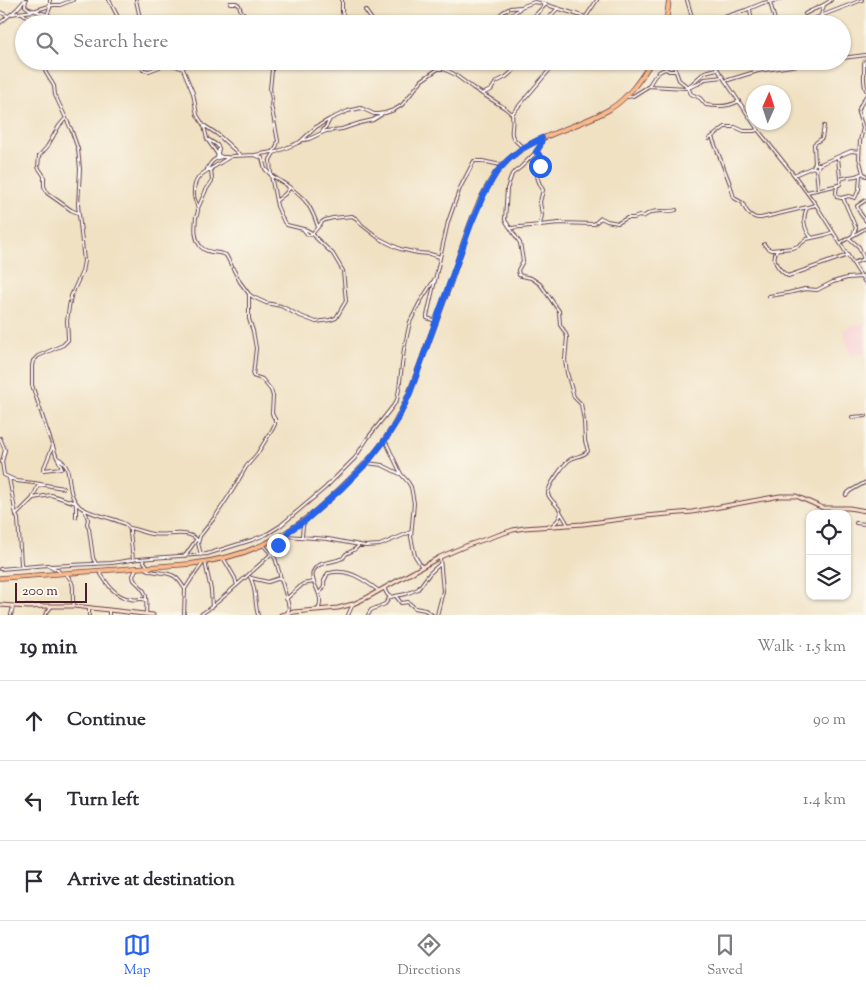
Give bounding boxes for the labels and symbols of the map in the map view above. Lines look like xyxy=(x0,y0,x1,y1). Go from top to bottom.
north arrow xyxy=(746,85,791,130)
route start xyxy=(529,155,552,178)
route end xyxy=(267,534,290,557)
scale bar xyxy=(15,580,88,603)

